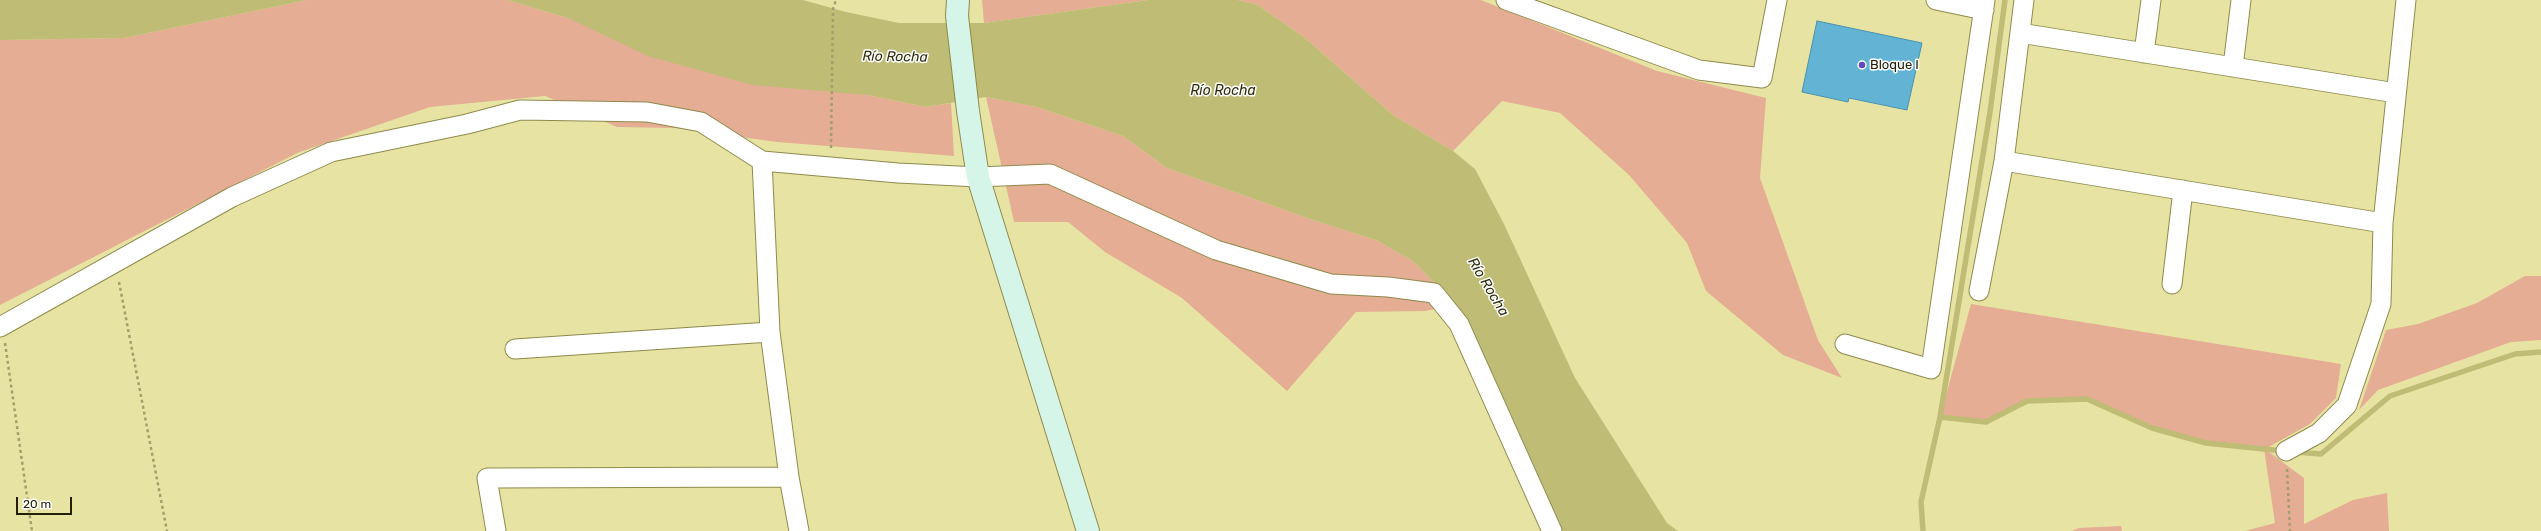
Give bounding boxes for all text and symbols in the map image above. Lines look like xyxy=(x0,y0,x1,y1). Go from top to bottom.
water label: Río Rocha xyxy=(862,48,928,66)
place label: Bloque I xyxy=(1870,57,1919,73)
marker: Bloque I xyxy=(1857,60,1867,70)
water label: Río Rocha xyxy=(1190,83,1256,99)
water label: Río Rocha xyxy=(1464,255,1512,319)
scale bar xyxy=(18,489,74,515)
text: 20 m xyxy=(23,497,51,511)

